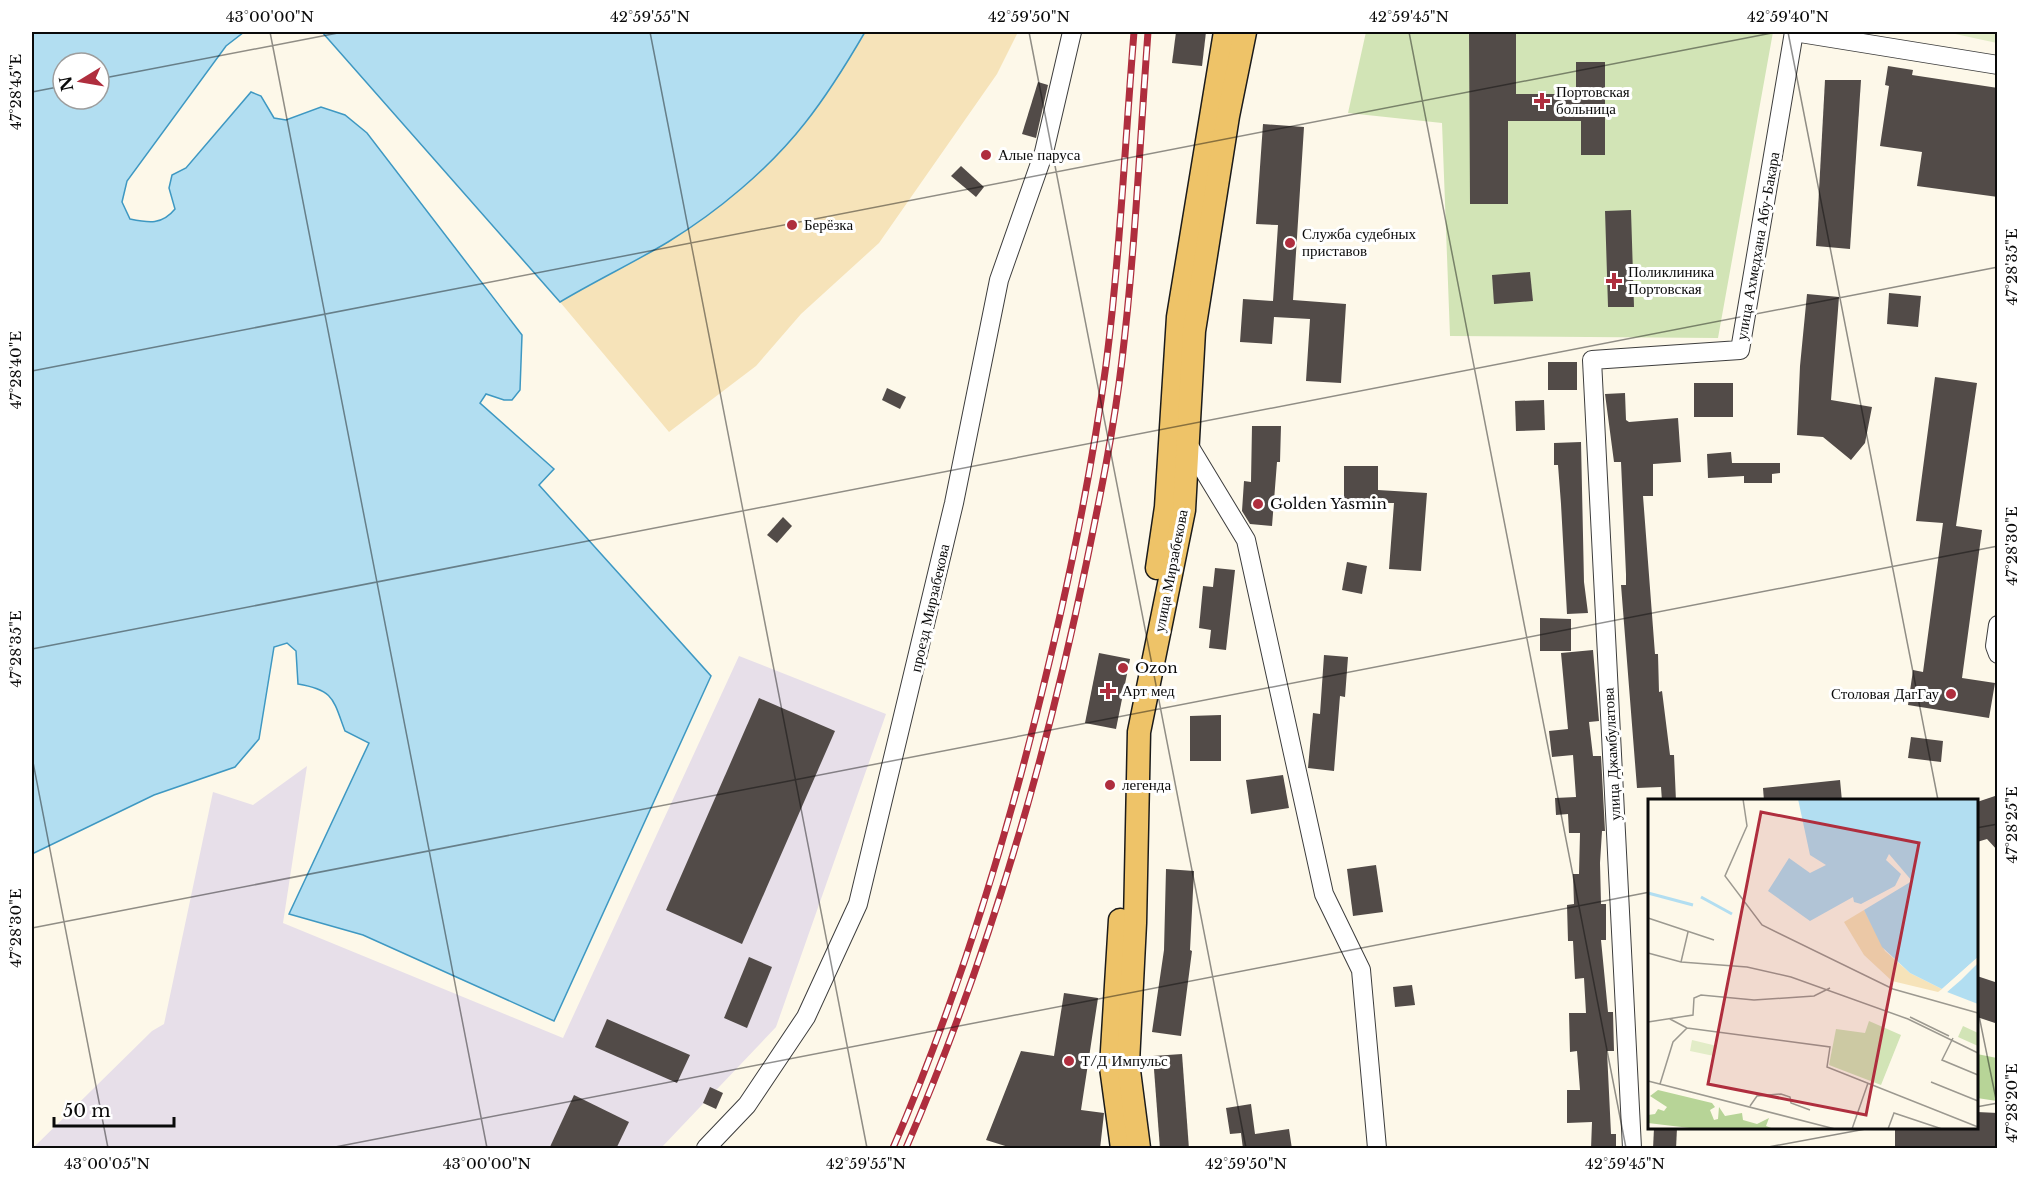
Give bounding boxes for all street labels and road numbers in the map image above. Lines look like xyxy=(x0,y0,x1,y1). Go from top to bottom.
street label: улица Ахмедхана Абу-Бакара xyxy=(1732,150,1783,342)
street label: улица Мирзабекова xyxy=(1149,508,1192,634)
street label: проезд Мирзабекова xyxy=(906,542,954,674)
street label: улица Джамбулатова xyxy=(1599,687,1624,821)

